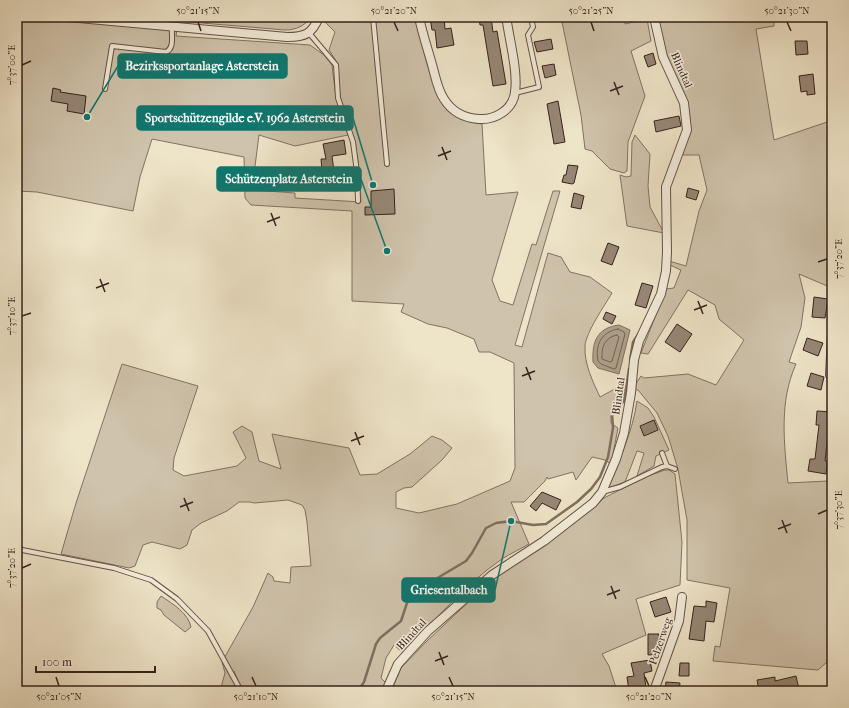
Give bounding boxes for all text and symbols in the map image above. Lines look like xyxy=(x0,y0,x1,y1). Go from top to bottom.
text: 50°21'15"N xyxy=(176,5,220,17)
text: 50°21'20"N xyxy=(371,5,418,17)
text: 50°21'25"N xyxy=(568,5,614,17)
text: 50°21'30"N xyxy=(764,5,810,17)
text: 7°37'00"E xyxy=(6,45,18,85)
street label: Blindtal xyxy=(668,50,695,90)
callout: Bezirkssportanlage Asterstein xyxy=(118,54,287,78)
text: Bezirkssportanlage Asterstein xyxy=(125,59,280,74)
callout: Sportschützengilde e.V. 1962 Asterstein xyxy=(137,106,353,130)
text: Sportschützengilde e.V. 1962 Asterstein xyxy=(145,111,346,126)
callout: Schützenplatz Asterstein xyxy=(217,167,361,191)
text: Schützenplatz Asterstein xyxy=(225,172,354,187)
text: 7°37'20"E xyxy=(833,239,845,279)
text: 7°37'10"E xyxy=(6,297,18,335)
street label: Blindtal xyxy=(609,376,628,416)
text: 7°37'30"E xyxy=(833,490,845,530)
text: 7°37'20"E xyxy=(6,548,18,588)
callout: Griesentalbach xyxy=(402,578,495,602)
text: Griesentalbach xyxy=(410,583,488,597)
street label: Blindtal xyxy=(394,616,429,653)
street label: Pelzerweg xyxy=(646,616,675,667)
scale bar xyxy=(36,648,155,674)
text: 100 m xyxy=(42,655,72,669)
text: 50°21'05"N xyxy=(36,691,82,703)
text: 50°21'10"N xyxy=(234,691,279,703)
text: 50°21'15"N xyxy=(431,691,475,703)
text: 50°21'20"N xyxy=(626,691,673,703)

